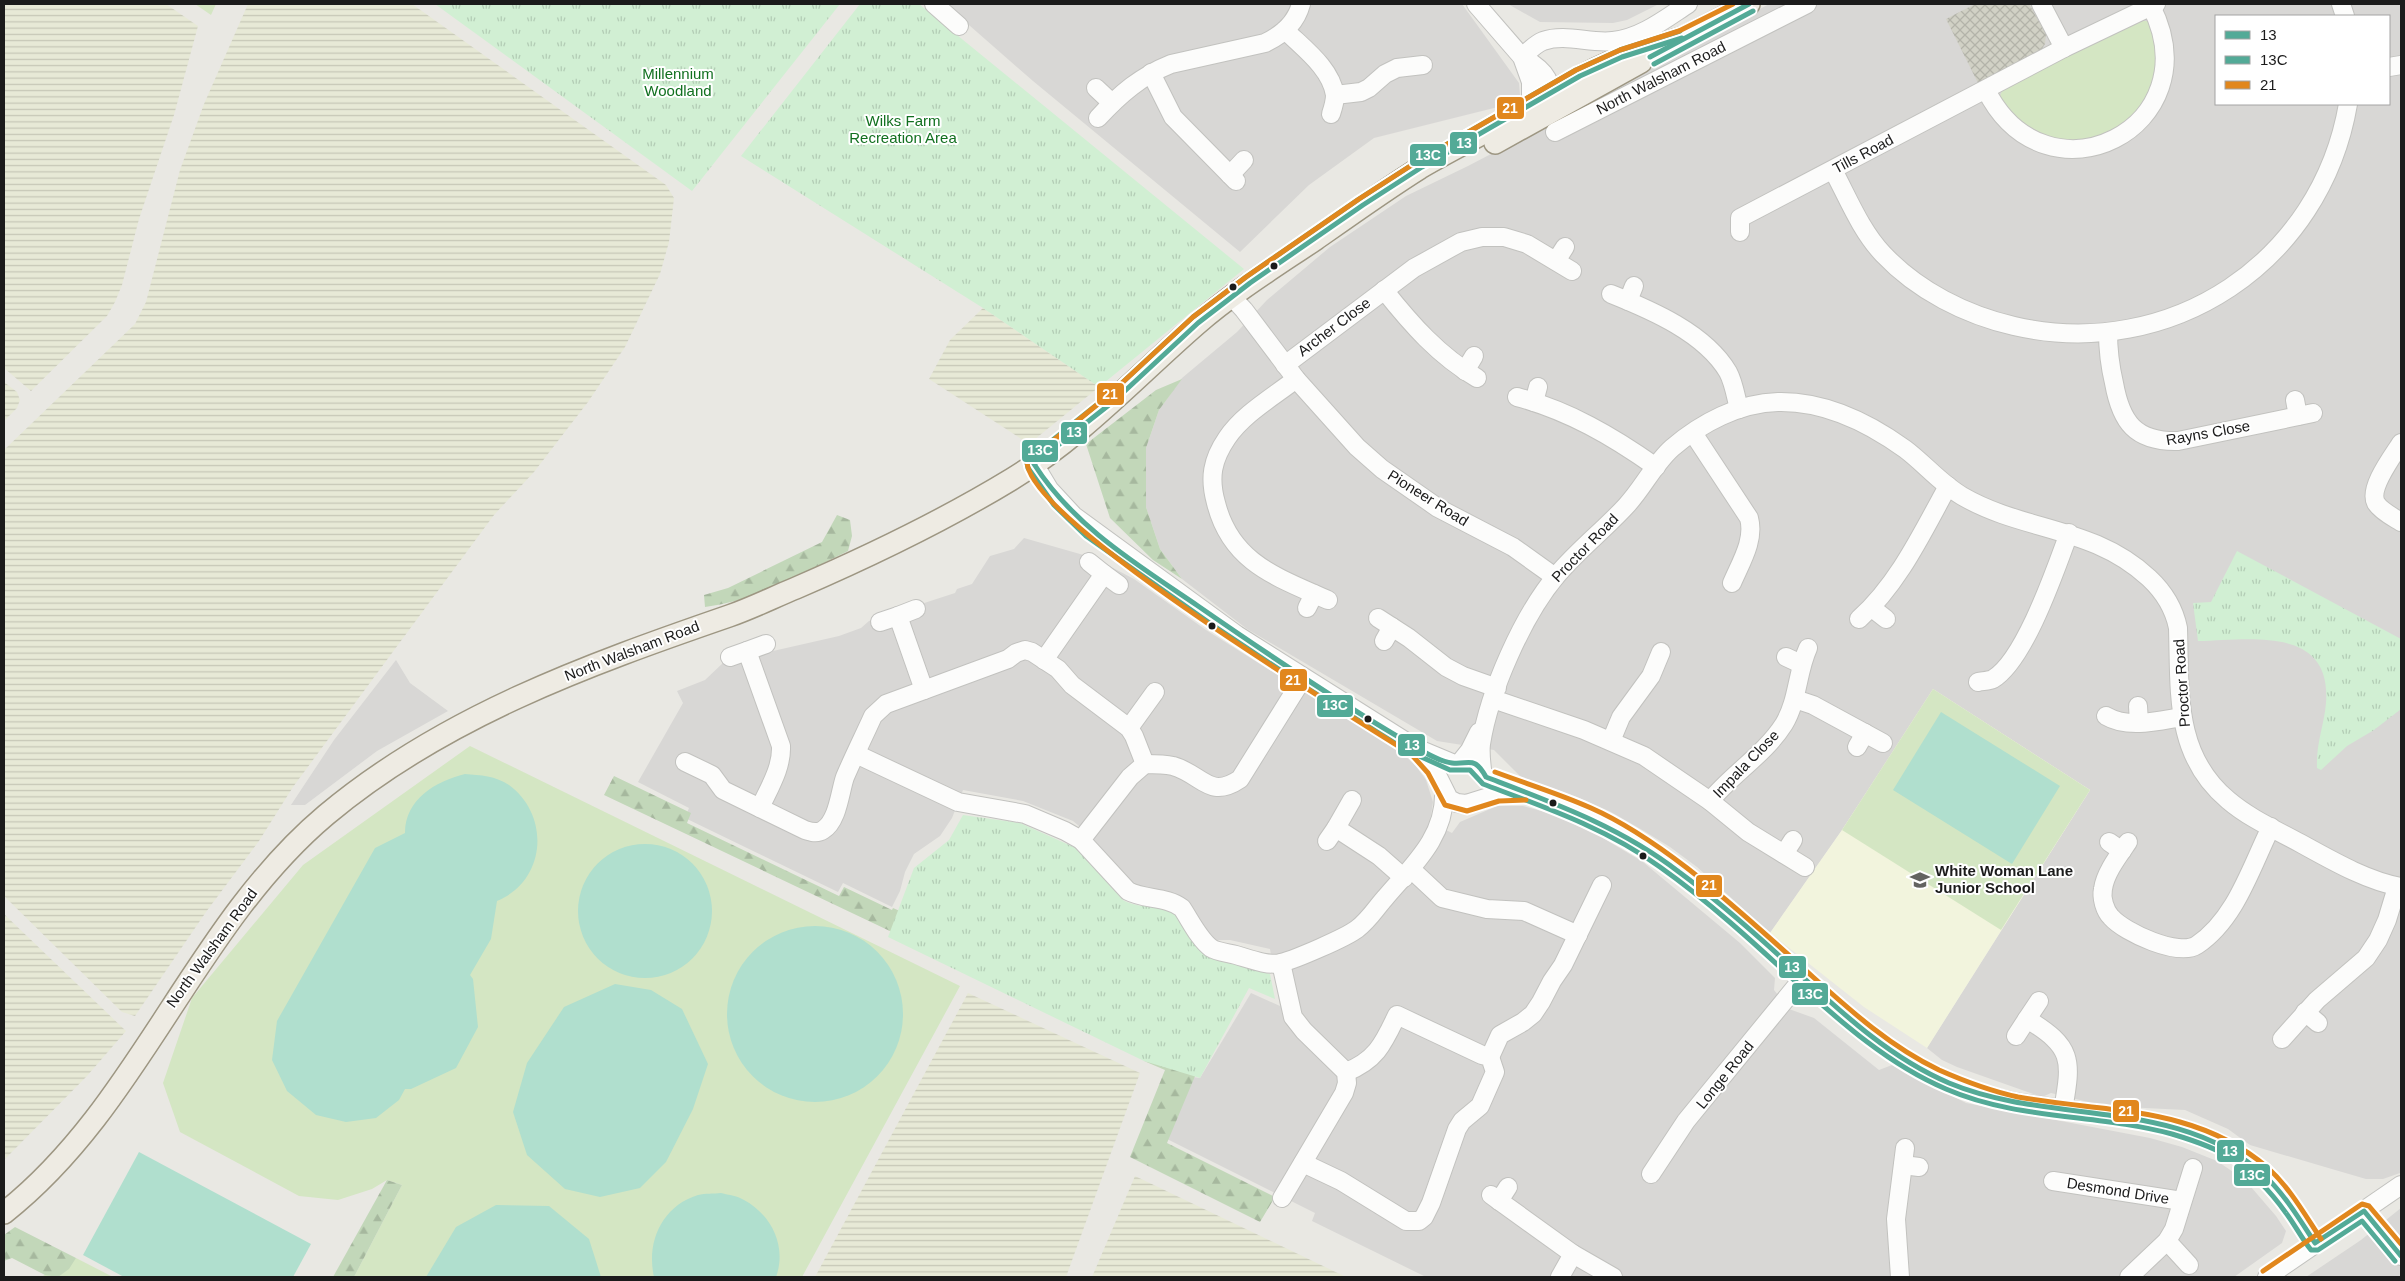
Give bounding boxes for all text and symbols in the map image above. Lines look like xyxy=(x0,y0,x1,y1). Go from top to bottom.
legend xyxy=(2215,15,2390,105)
text: 13 xyxy=(2260,26,2277,43)
street label: North Walsham Road xyxy=(1593,38,1728,118)
text: 13C xyxy=(2260,51,2288,68)
park label: Millennium Woodland xyxy=(642,65,714,99)
text: 21 xyxy=(2260,76,2277,93)
line badge: 21 xyxy=(1496,96,1525,120)
text: 21 xyxy=(1502,100,1518,116)
park label: Wilks Farm Recreation Area xyxy=(849,112,957,146)
line badge: 13 xyxy=(1449,131,1478,155)
street label: Tills Road xyxy=(1830,131,1896,177)
text: 13 xyxy=(1456,135,1472,151)
line badge: 13C xyxy=(1409,143,1447,167)
text: 13C xyxy=(1415,147,1441,163)
unlabelled marker xyxy=(1269,261,1279,271)
unlabelled marker xyxy=(1228,282,1238,292)
street label: Archer Close xyxy=(1294,294,1373,359)
line badge: 21 xyxy=(1096,382,1125,406)
text: 21 xyxy=(1102,386,1118,402)
street label: Rayns Close xyxy=(2165,417,2251,448)
line badge: 13 xyxy=(1060,421,1088,445)
text: 13 xyxy=(1066,424,1082,440)
line badge: 13C xyxy=(1021,439,1059,463)
text: 13C xyxy=(1027,442,1053,458)
street label: Pioneer Road xyxy=(1385,466,1472,529)
street label: Proctor Road xyxy=(1548,510,1621,585)
street label: North Walsham Road xyxy=(562,617,702,684)
unlabelled marker xyxy=(1207,621,1217,631)
street label: Proctor Road xyxy=(2170,638,2193,728)
line badge: 21 xyxy=(1279,668,1308,692)
text: 21 xyxy=(1285,672,1301,688)
line badge: 13C xyxy=(1316,694,1354,718)
text: 13C xyxy=(1322,697,1348,713)
unlabelled marker xyxy=(1363,714,1373,724)
street label: Impala Close xyxy=(1709,726,1782,801)
line badge: 13 xyxy=(1397,733,1426,757)
text: 13 xyxy=(1404,737,1420,753)
unlabelled marker xyxy=(1548,798,1558,808)
unlabelled marker xyxy=(1638,851,1648,861)
place label: White Woman Lane Junior School xyxy=(1935,862,2073,896)
school or university icon: White Woman Lane Junior School xyxy=(1909,869,1931,891)
line badge: 21 xyxy=(1695,874,1723,898)
text: 21 xyxy=(1701,877,1717,893)
street label: North Walsham Road xyxy=(163,885,260,1010)
line badge: 13 xyxy=(1778,955,1807,979)
text: 13 xyxy=(1784,959,1800,975)
line badge: 13C xyxy=(1791,982,1829,1006)
text: 13C xyxy=(1797,986,1823,1002)
street label: Longe Road xyxy=(1692,1038,1757,1112)
line badge: 21 xyxy=(2112,1099,2140,1123)
text: 21 xyxy=(2118,1103,2134,1119)
line badge: 13 xyxy=(2216,1139,2245,1163)
text: 13 xyxy=(2222,1143,2238,1159)
line badge: 13C xyxy=(2233,1163,2271,1187)
text: 13C xyxy=(2239,1167,2265,1183)
street label: Desmond Drive xyxy=(2066,1174,2170,1207)

